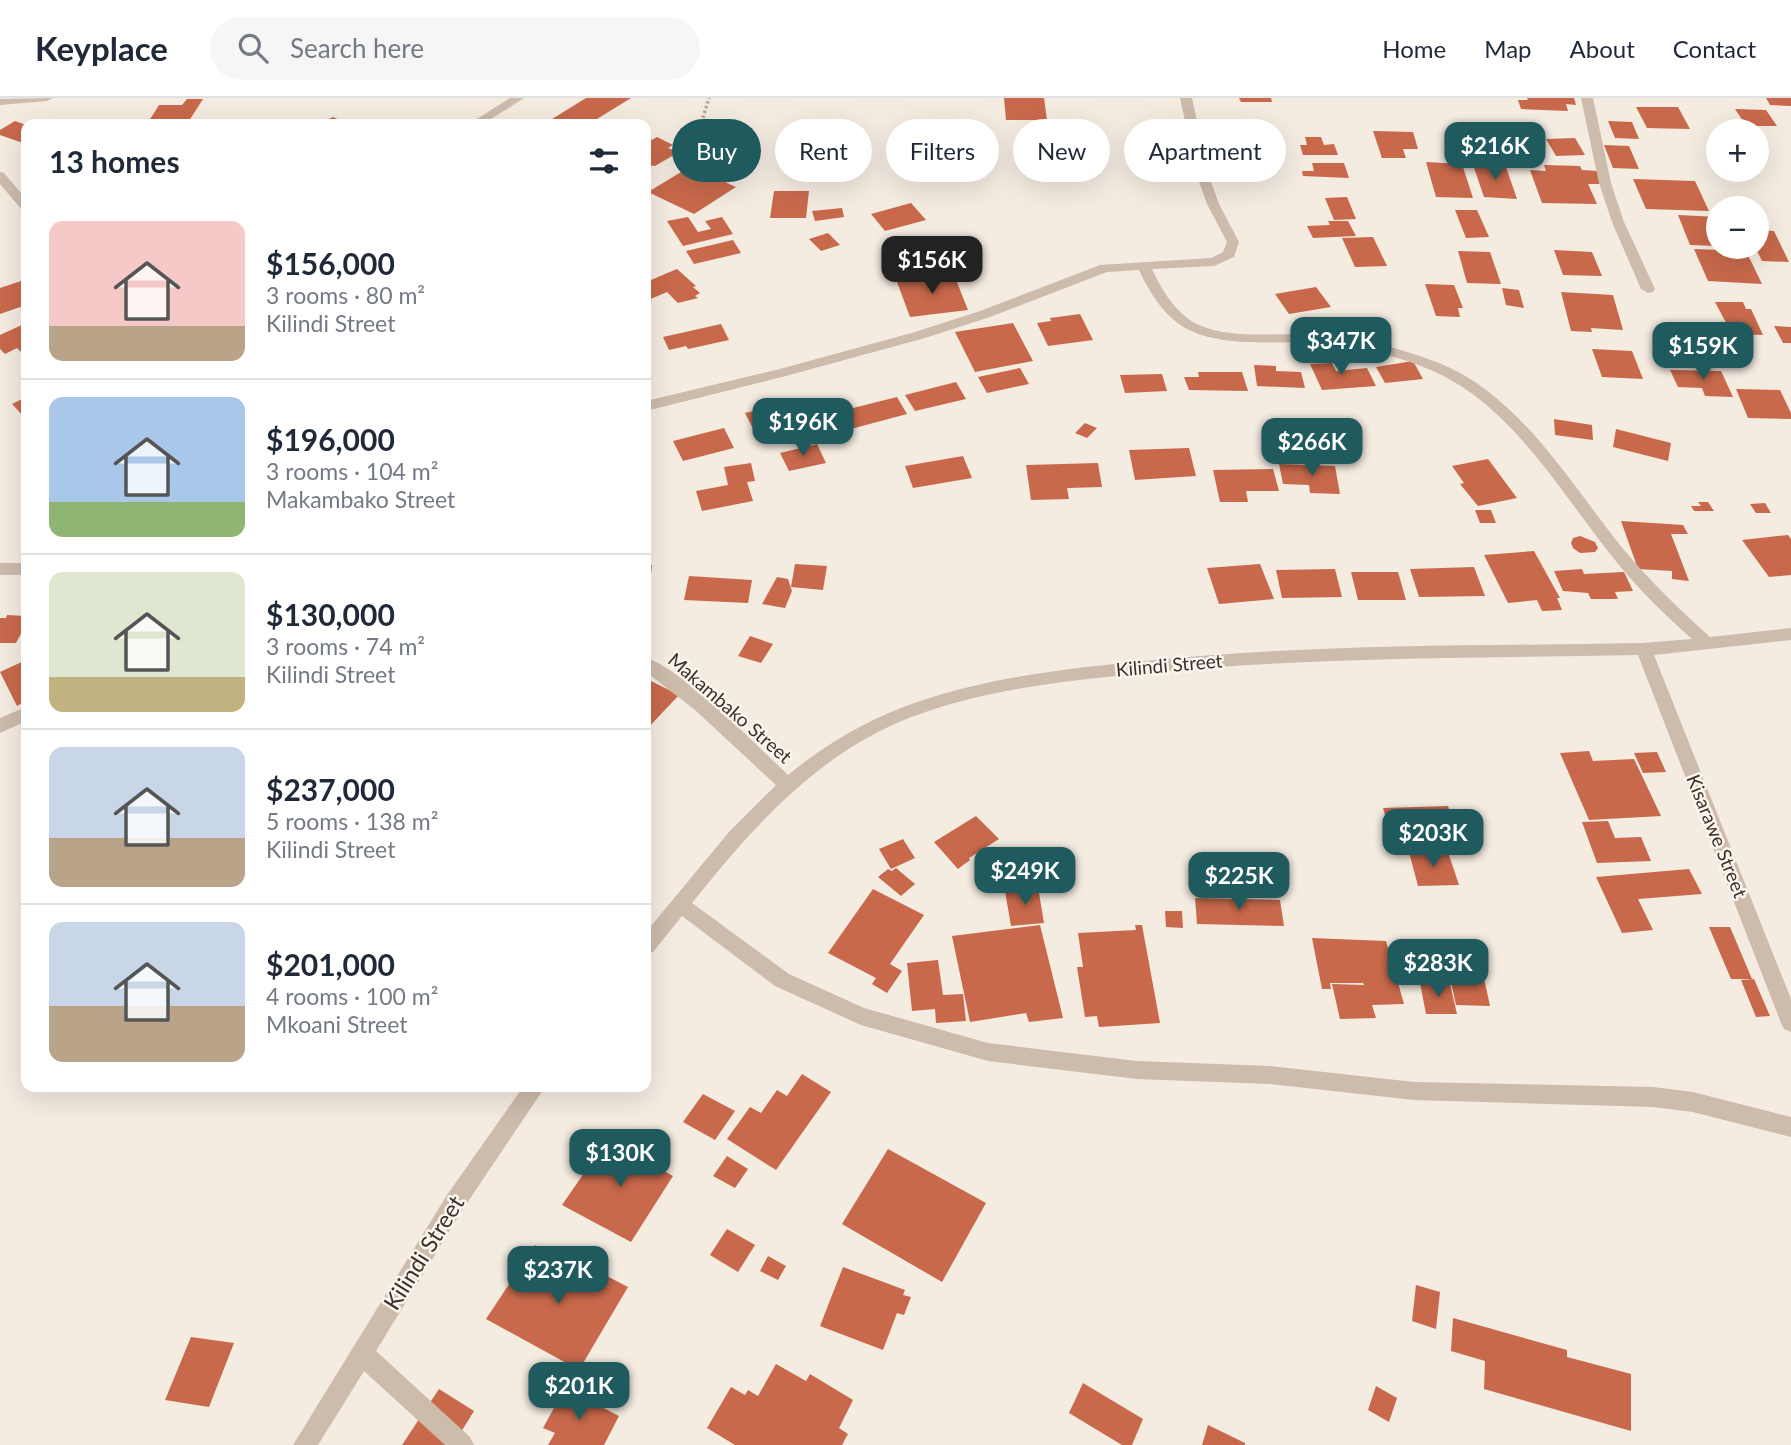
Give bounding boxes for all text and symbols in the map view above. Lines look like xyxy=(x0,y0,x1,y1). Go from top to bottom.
search box xyxy=(210,17,700,80)
text: Keyplace xyxy=(35,28,168,68)
icon: search xyxy=(234,29,272,67)
text: Search here xyxy=(290,32,424,64)
text: Home xyxy=(1382,34,1446,63)
text: Map xyxy=(1484,34,1532,63)
text: About xyxy=(1570,34,1635,63)
text: Contact xyxy=(1673,34,1756,63)
chip: Buy xyxy=(672,119,761,182)
chip: Rent xyxy=(775,119,872,182)
chip: Filters xyxy=(886,119,999,182)
chip: New xyxy=(1013,119,1110,182)
chip: Apartment xyxy=(1124,119,1286,182)
map controls xyxy=(1706,119,1769,259)
button: + xyxy=(1706,119,1769,182)
pin: $216K xyxy=(1446,122,1544,182)
text: $216K xyxy=(1460,131,1530,159)
icon: filters xyxy=(585,142,623,180)
text: 13 homes xyxy=(49,143,180,179)
button: − xyxy=(1706,196,1769,259)
pin: $156K xyxy=(883,236,981,296)
text: $156,000 xyxy=(266,245,395,281)
text: $156K xyxy=(897,245,967,273)
icon: home xyxy=(105,249,189,333)
text: 3 rooms · 80 m² xyxy=(266,281,425,309)
text: Kilindi Street xyxy=(266,309,395,337)
pin: $347K xyxy=(1292,317,1390,377)
pin: $159K xyxy=(1654,322,1752,382)
text: $347K xyxy=(1306,326,1376,354)
text: $159K xyxy=(1668,331,1738,359)
pin: $196K xyxy=(754,398,852,458)
text: $196K xyxy=(768,407,838,435)
pin: $266K xyxy=(1263,418,1361,478)
text: $196,000 xyxy=(266,421,395,457)
icon: home xyxy=(105,425,189,509)
text: $266K xyxy=(1277,427,1347,455)
text: 3 rooms · 104 m² xyxy=(266,457,438,485)
text: Makambako Street xyxy=(266,485,455,513)
text: $130,000 xyxy=(266,596,395,632)
icon: home xyxy=(105,600,189,684)
text: 3 rooms · 74 m² xyxy=(266,632,425,660)
street label: Makambako Street xyxy=(664,648,797,768)
street label: Kilindi Street xyxy=(1115,648,1223,681)
text: Kilindi Street xyxy=(266,660,395,688)
text: $237,000 xyxy=(266,771,395,807)
street label: Kisarawe Street xyxy=(1682,771,1753,901)
icon: home xyxy=(105,775,189,859)
text: 5 rooms · 138 m² xyxy=(266,807,438,835)
pin: $203K xyxy=(1384,810,1482,869)
text: $203K xyxy=(1398,818,1468,846)
text: Kilindi Street xyxy=(266,835,395,863)
pin: $249K xyxy=(976,848,1074,907)
pin: $225K xyxy=(1190,852,1288,912)
text: $249K xyxy=(990,856,1060,884)
text: $225K xyxy=(1204,861,1274,889)
pin: $283K xyxy=(1389,940,1487,999)
text: $201,000 xyxy=(266,946,395,982)
text: $283K xyxy=(1403,948,1473,976)
icon: home xyxy=(105,950,189,1034)
text: 4 rooms · 100 m² xyxy=(266,982,438,1010)
text: Mkoani Street xyxy=(266,1010,407,1038)
pin: $130K xyxy=(571,1130,669,1189)
text: $130K xyxy=(585,1138,655,1166)
street label: Kilindi Street xyxy=(377,1190,470,1315)
pin: $237K xyxy=(509,1246,607,1306)
text: $237K xyxy=(523,1255,593,1283)
pin: $201K xyxy=(530,1362,628,1422)
text: $201K xyxy=(544,1371,614,1399)

